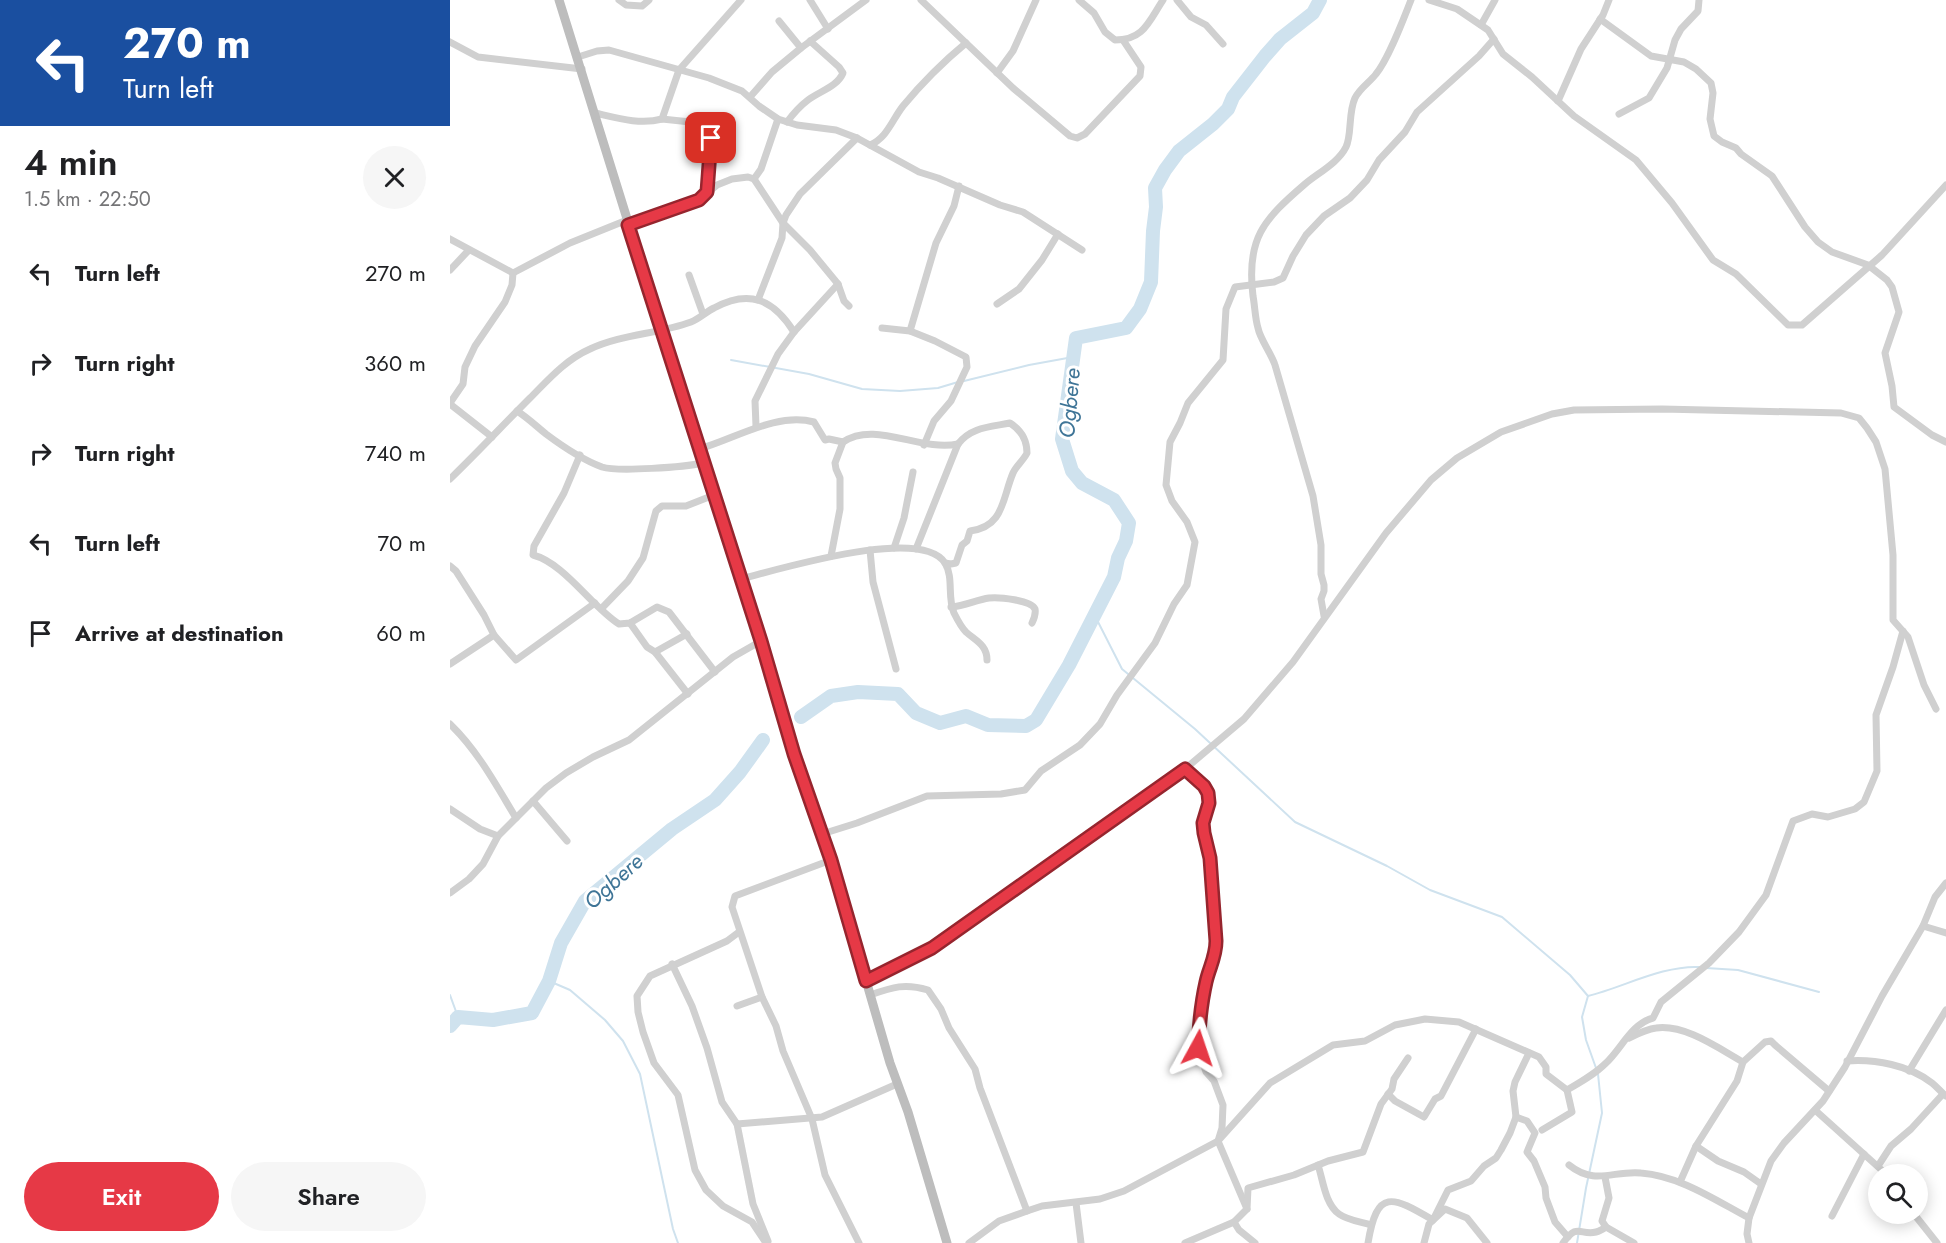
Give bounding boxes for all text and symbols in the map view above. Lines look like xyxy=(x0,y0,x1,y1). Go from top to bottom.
text: 270 m xyxy=(123,13,251,74)
icon: left xyxy=(24,24,102,102)
text: Turn left xyxy=(123,69,213,108)
pin xyxy=(685,112,736,163)
icon: arrive xyxy=(694,121,727,154)
text: 4 min xyxy=(24,136,118,188)
button: close xyxy=(363,146,426,209)
text: 1.5 km · 22:50 xyxy=(24,185,151,214)
icon: left xyxy=(24,257,57,290)
text: Turn left xyxy=(75,257,160,289)
text: 270 m xyxy=(365,257,426,289)
icon: right xyxy=(24,347,57,380)
text: Turn right xyxy=(75,347,175,379)
text: 360 m xyxy=(364,347,426,379)
water label: Ogbere xyxy=(1050,367,1088,439)
icon: right xyxy=(24,437,57,470)
text: Turn right xyxy=(75,437,175,469)
text: 740 m xyxy=(365,437,426,469)
icon: left xyxy=(24,527,57,560)
text: Turn left xyxy=(75,527,160,559)
text: 70 m xyxy=(377,527,426,559)
icon: arrive xyxy=(24,617,57,650)
text: Arrive at destination xyxy=(75,617,284,649)
text: 60 m xyxy=(376,617,426,649)
water label: Ogbere xyxy=(576,846,650,916)
position arrow xyxy=(1166,1016,1230,1080)
button: Exit xyxy=(24,1162,219,1231)
button: Share xyxy=(231,1162,426,1231)
map controls xyxy=(1868,1164,1928,1224)
button: search xyxy=(1868,1164,1928,1224)

